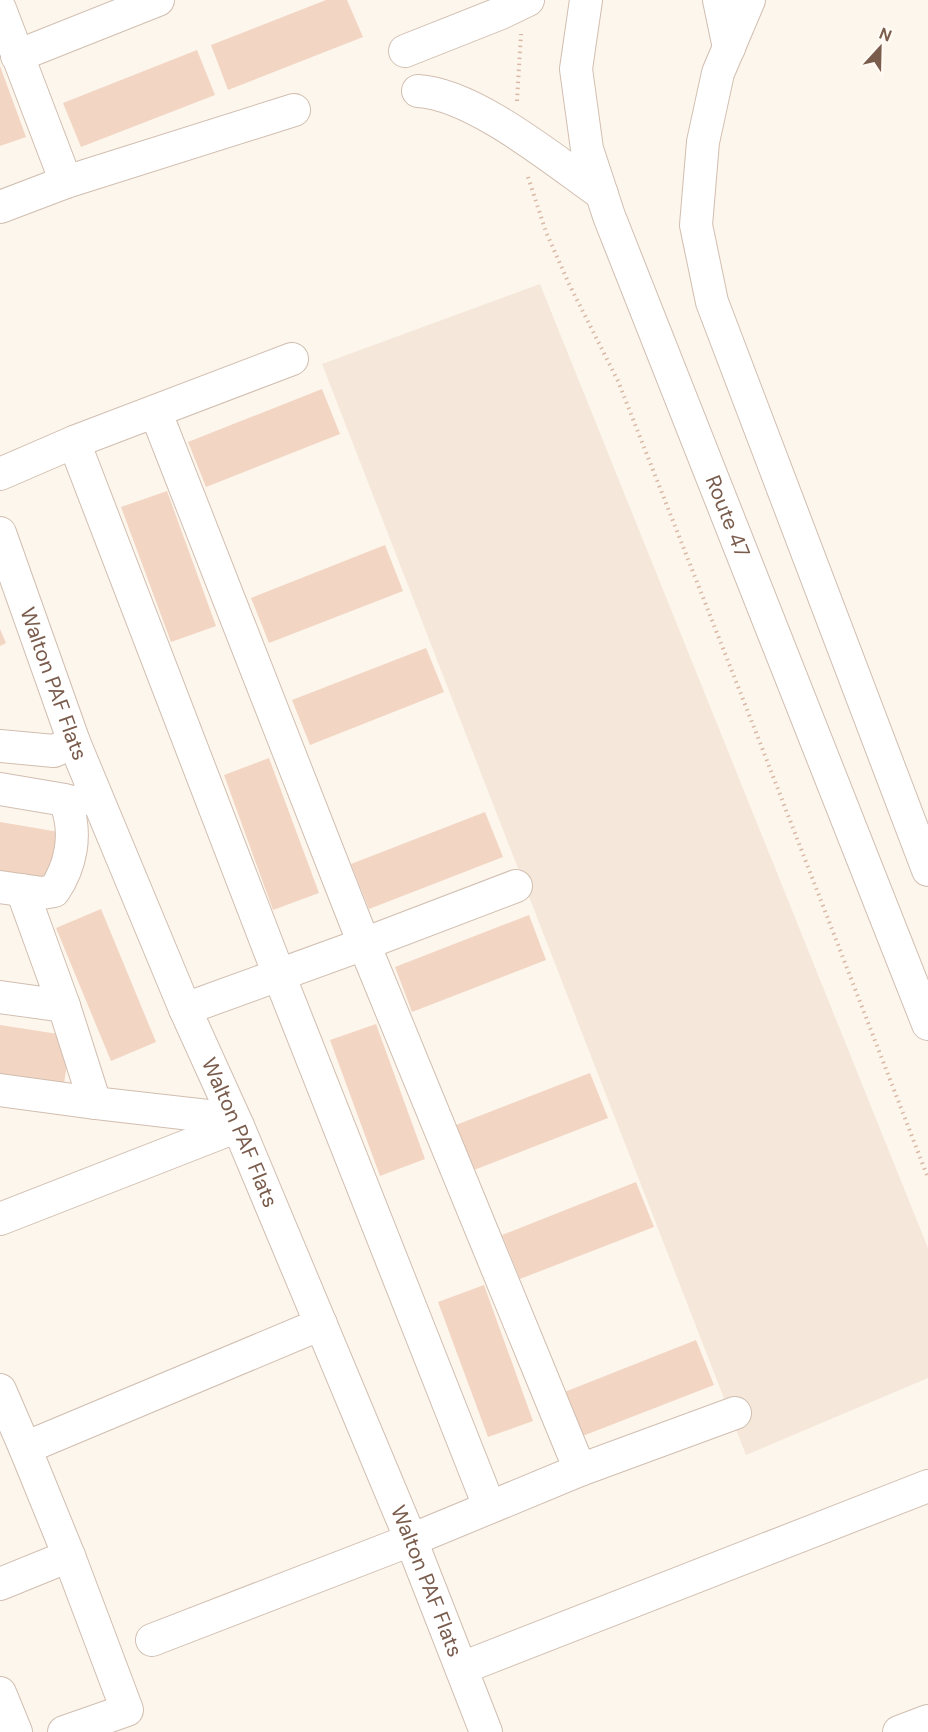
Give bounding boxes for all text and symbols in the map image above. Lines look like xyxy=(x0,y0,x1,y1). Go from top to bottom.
north arrow xyxy=(850,18,910,78)
text: N xyxy=(876,23,895,46)
street label: Route 47 xyxy=(699,471,756,561)
street label: Walton PAF Flats xyxy=(13,604,94,764)
street label: Walton PAF Flats xyxy=(195,1053,284,1212)
street label: Walton PAF Flats xyxy=(384,1501,469,1661)

